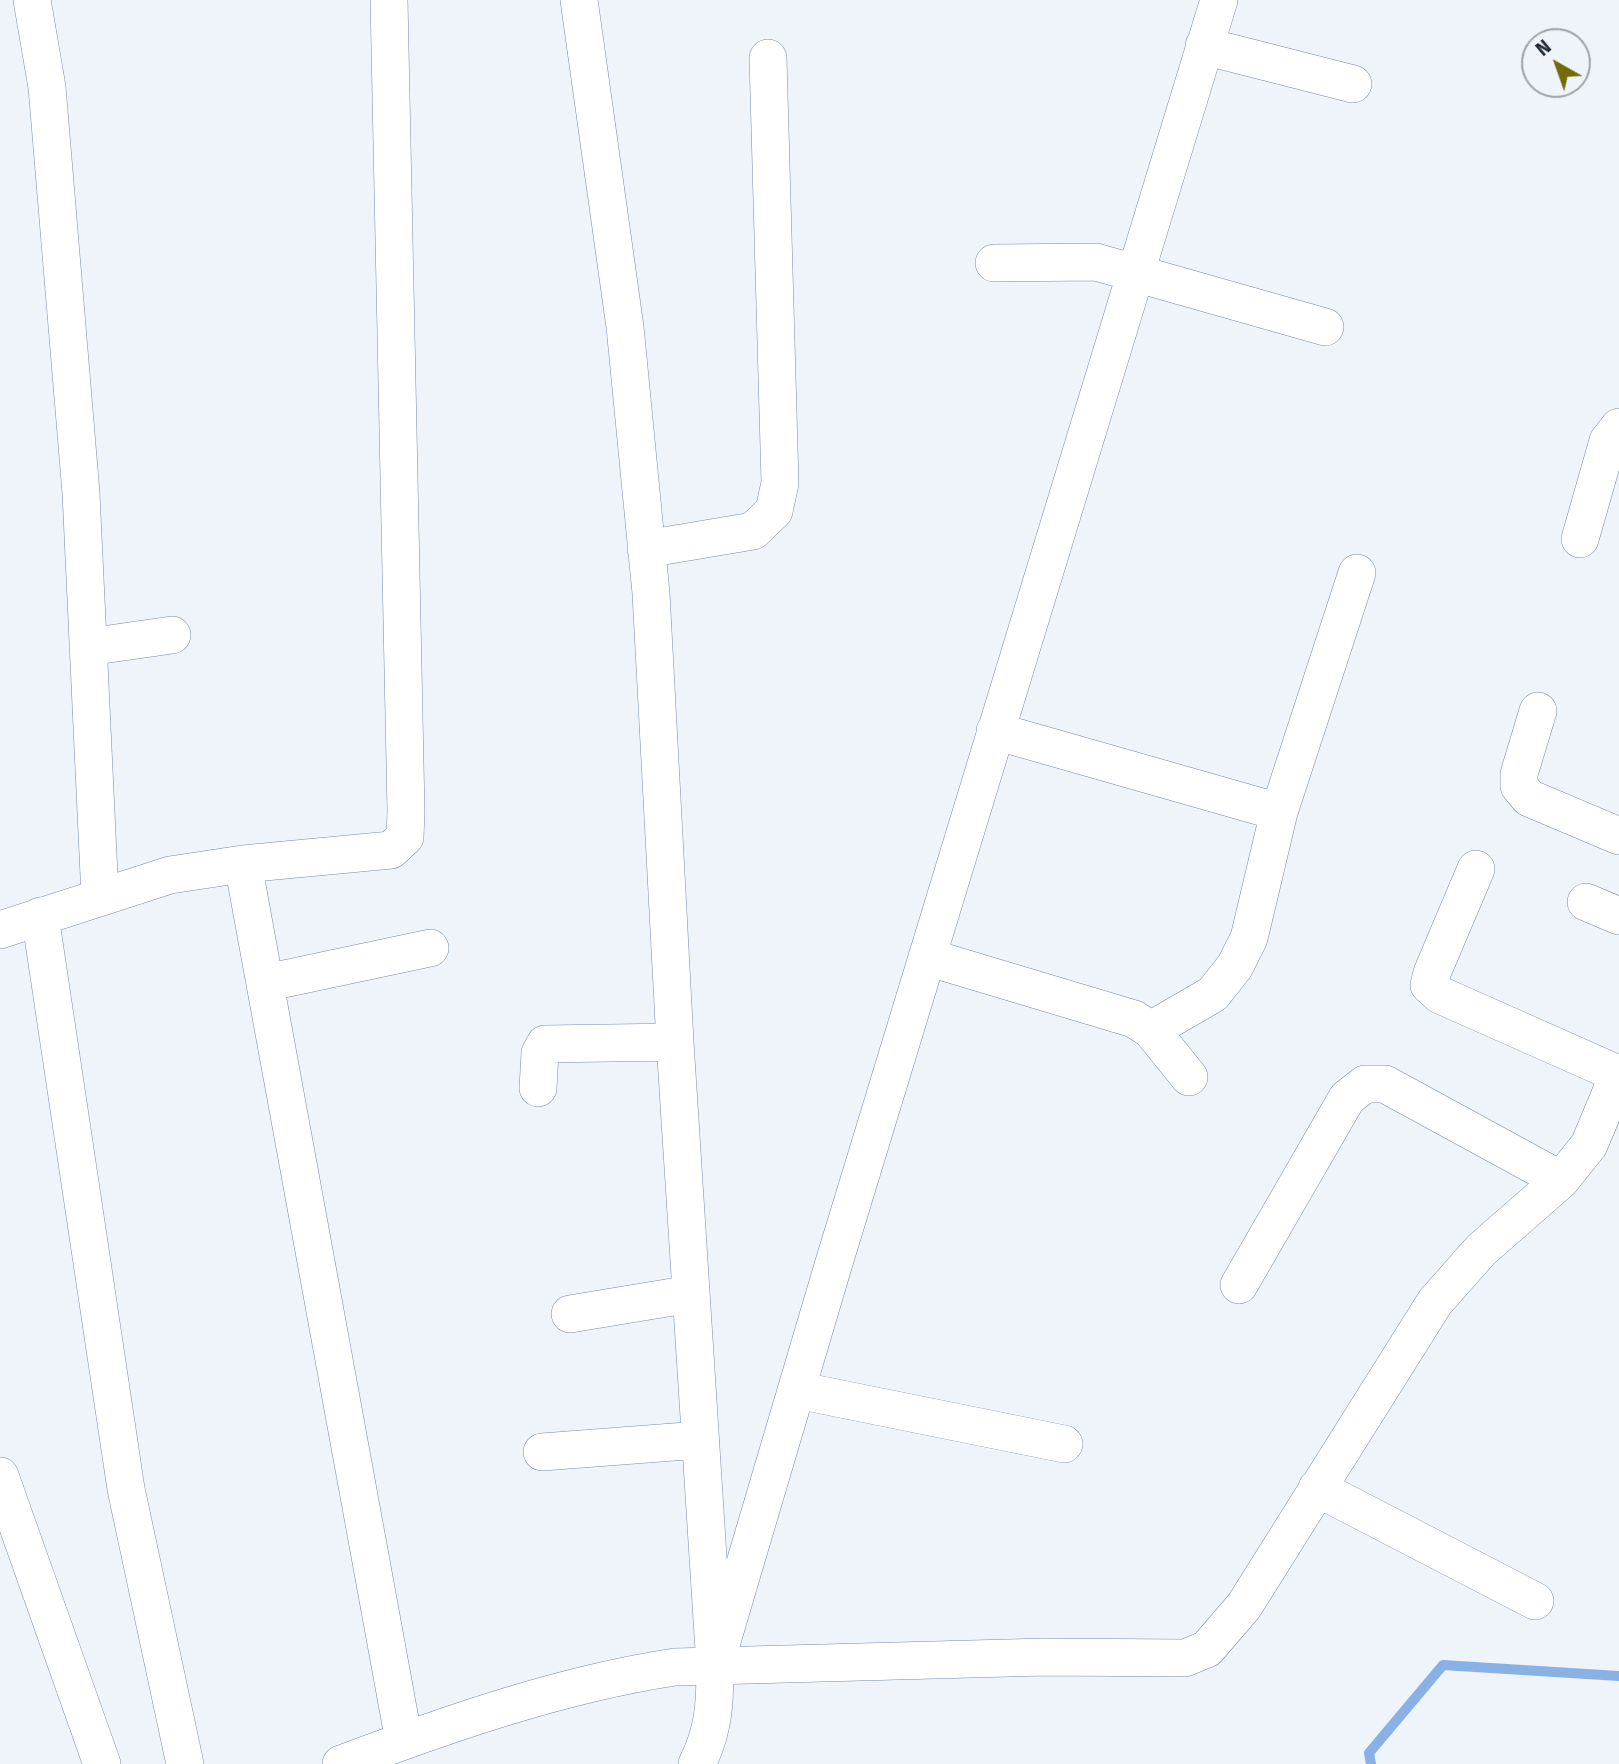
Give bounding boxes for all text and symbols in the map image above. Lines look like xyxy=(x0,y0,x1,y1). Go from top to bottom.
north arrow xyxy=(1521,28,1591,98)
text: N xyxy=(1531,35,1556,61)

